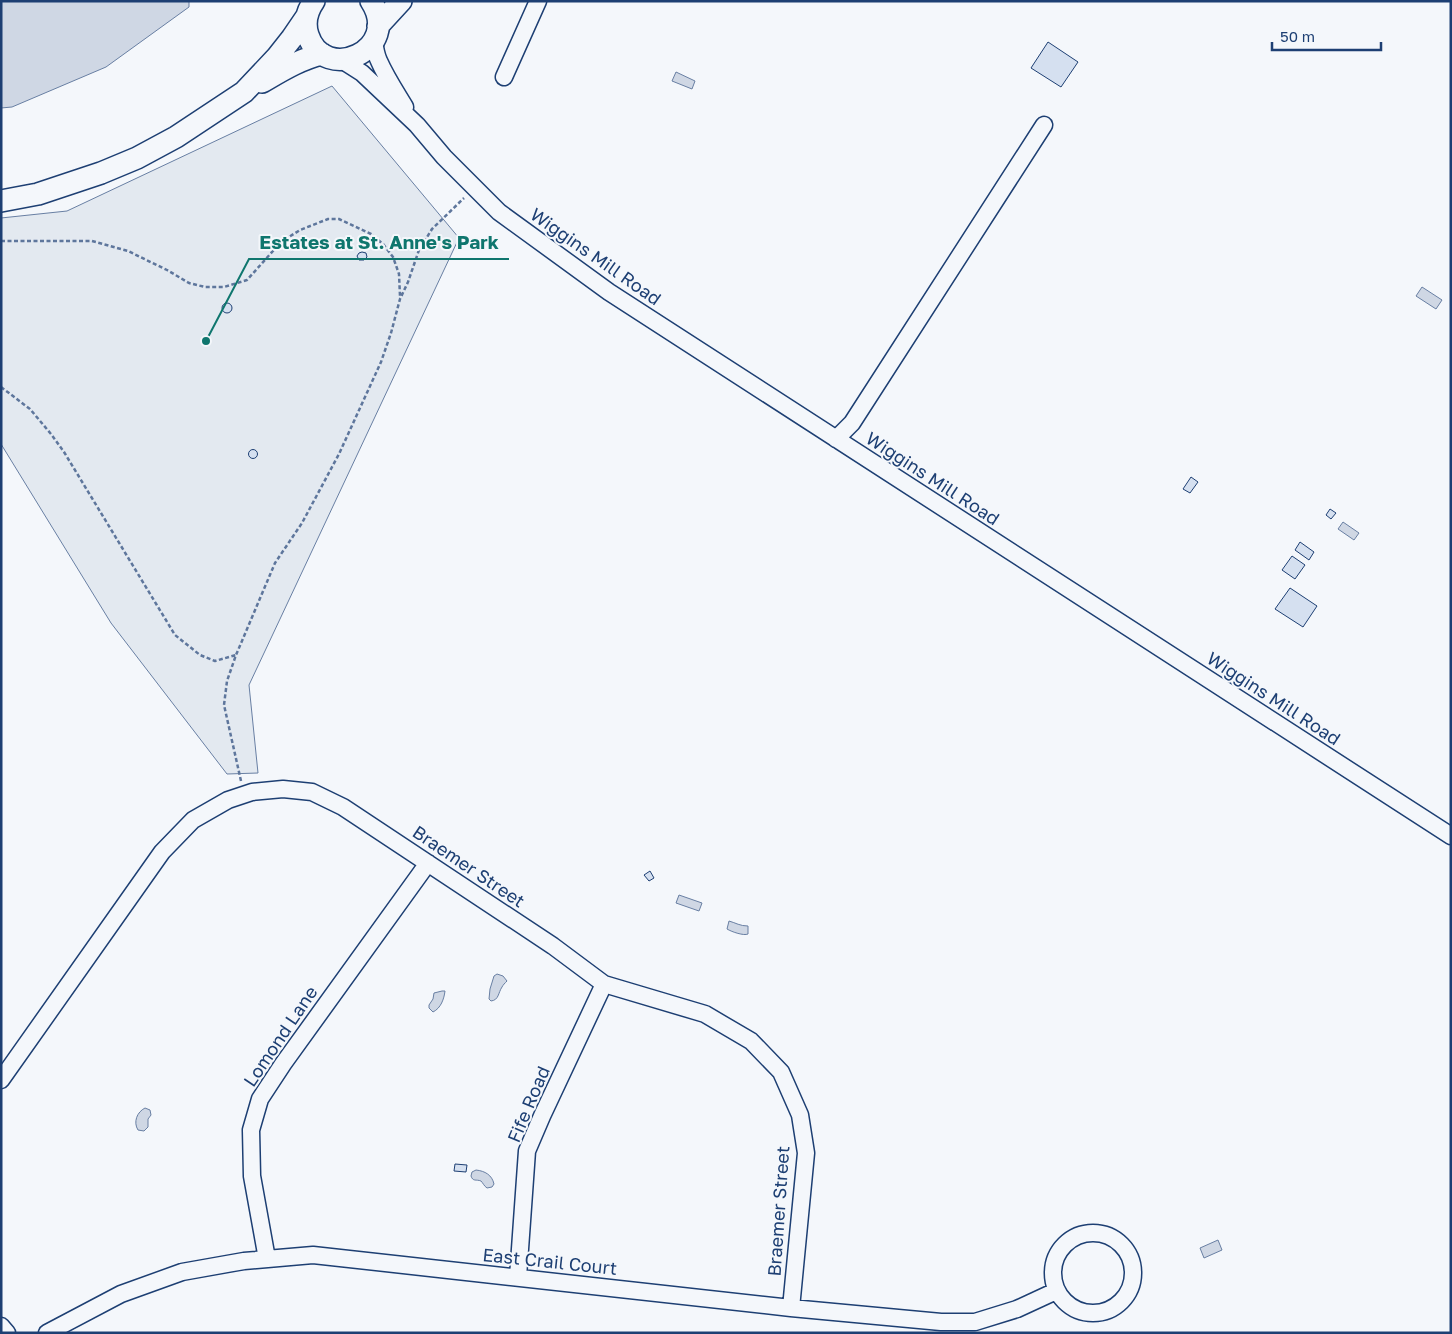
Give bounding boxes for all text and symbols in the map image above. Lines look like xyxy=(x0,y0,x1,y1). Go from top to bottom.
scale bar xyxy=(1272,20,1381,52)
text: 50 m xyxy=(1280,27,1315,45)
street label: Wiggins Mill Road xyxy=(526,203,666,309)
callout: Estates at St. Anne's Park xyxy=(249,225,509,259)
text: Estates at St. Anne's Park xyxy=(259,230,499,253)
street label: Wiggins Mill Road xyxy=(862,427,1004,529)
street label: Wiggins Mill Road xyxy=(1203,647,1345,749)
street label: Braemer Street xyxy=(409,820,529,912)
street label: Lomond Lane xyxy=(238,982,322,1090)
street label: Fife Road xyxy=(502,1062,554,1146)
street label: Braemer Street xyxy=(762,1145,794,1277)
street label: East Crail Court xyxy=(482,1243,618,1279)

